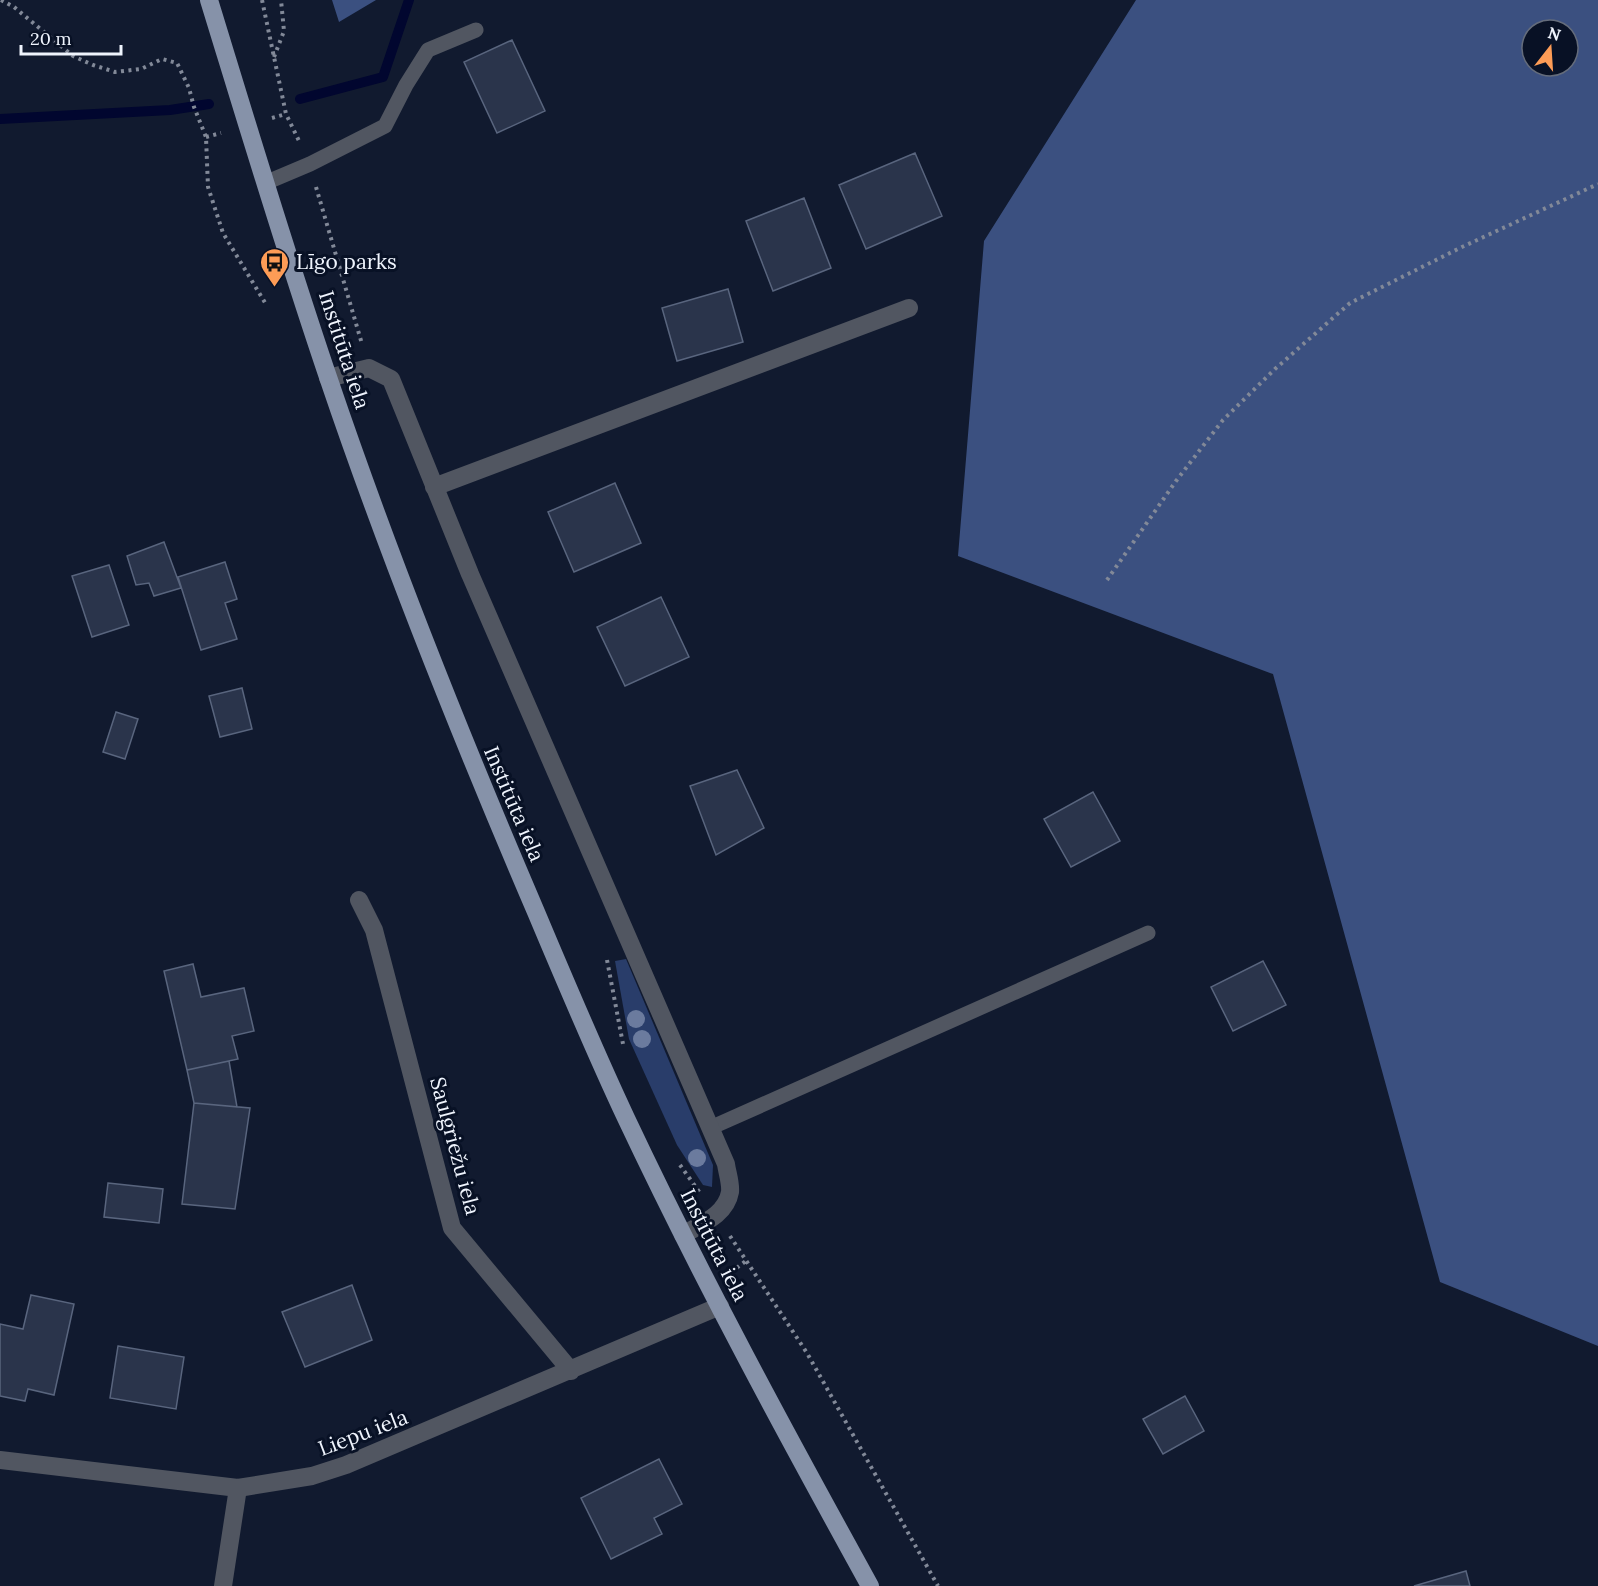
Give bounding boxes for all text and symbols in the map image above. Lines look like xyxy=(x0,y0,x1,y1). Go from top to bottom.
scale bar xyxy=(21,18,122,56)
north arrow xyxy=(1520,18,1580,78)
text: N xyxy=(1546,22,1563,45)
text: 20 m xyxy=(30,27,72,50)
bus stop icon: Līgo parks xyxy=(259,246,291,288)
place label: Līgo parks xyxy=(296,248,397,275)
street label: Institūta iela xyxy=(313,287,376,413)
street label: Institūta iela xyxy=(478,742,551,866)
street label: Saulgriežu iela xyxy=(424,1074,487,1218)
street label: Institūta iela xyxy=(675,1184,754,1306)
street label: Liepu iela xyxy=(314,1403,412,1462)

